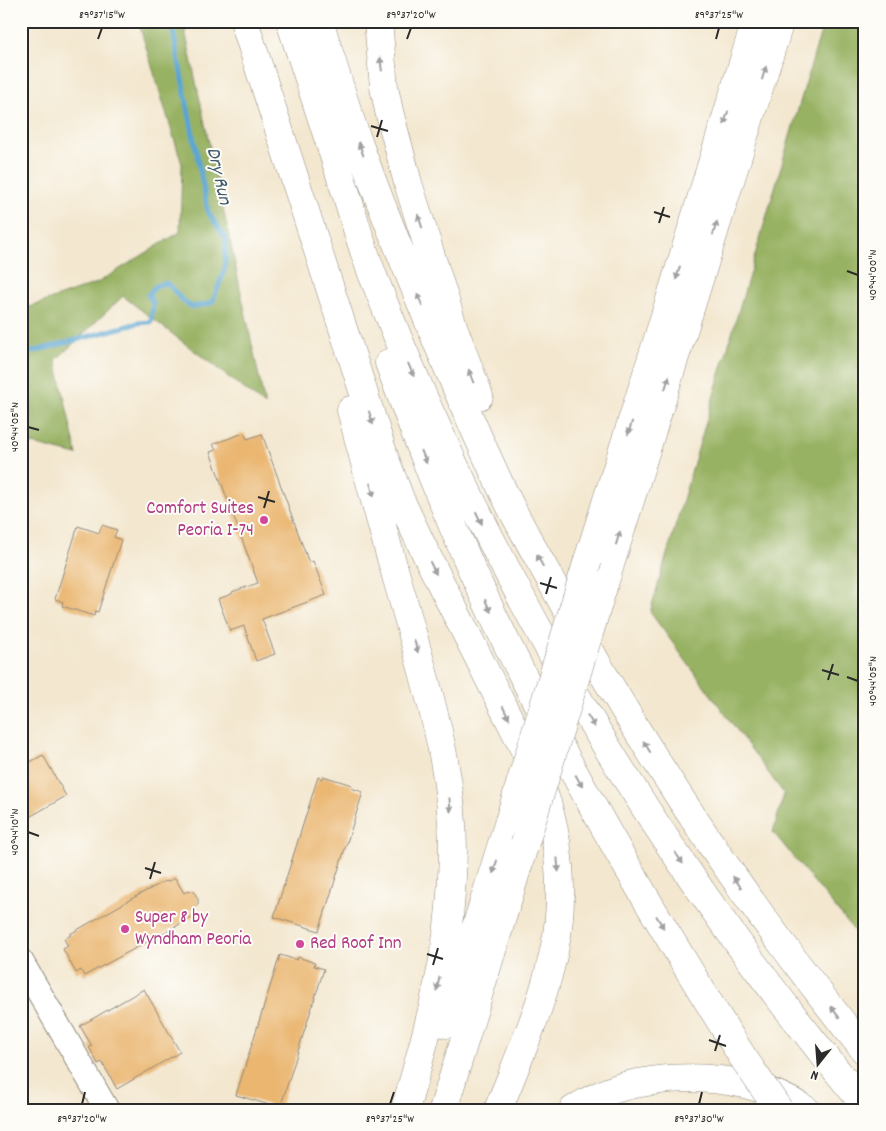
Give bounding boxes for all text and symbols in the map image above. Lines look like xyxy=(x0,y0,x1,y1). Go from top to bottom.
text: 89°37'15"W xyxy=(79,7,125,24)
text: 89°37'20"W xyxy=(386,7,436,24)
text: 89°37'25"W xyxy=(695,7,743,24)
one-way arrow xyxy=(377,56,385,72)
one-way arrow xyxy=(761,65,768,80)
one-way arrow xyxy=(722,111,730,126)
one-way arrow xyxy=(357,141,365,156)
water label: Dry Run xyxy=(198,145,238,208)
one-way arrow xyxy=(416,214,423,229)
one-way arrow xyxy=(712,220,720,235)
text: 40°44'00"N xyxy=(865,249,882,300)
one-way arrow xyxy=(674,266,682,281)
one-way arrow xyxy=(416,292,424,307)
one-way arrow xyxy=(407,363,415,377)
one-way arrow xyxy=(467,368,474,383)
one-way arrow xyxy=(663,375,671,390)
text: 40°44'05"N xyxy=(7,402,24,452)
one-way arrow xyxy=(368,410,376,425)
one-way arrow xyxy=(625,421,633,436)
one-way arrow xyxy=(420,450,428,465)
one-way arrow xyxy=(369,482,377,497)
place label: Comfort Suites Peoria I-74 xyxy=(146,496,254,545)
one-way arrow xyxy=(475,510,483,525)
marker: Comfort Suites Peoria I-74 xyxy=(258,514,270,526)
one-way arrow xyxy=(614,530,622,545)
one-way arrow xyxy=(536,553,544,568)
one-way arrow xyxy=(429,561,437,575)
one-way arrow xyxy=(485,599,493,613)
one-way arrow xyxy=(412,639,420,654)
text: 40°44'05"N xyxy=(865,656,882,706)
one-way arrow xyxy=(502,706,510,720)
one-way arrow xyxy=(586,715,596,728)
one-way arrow xyxy=(643,740,652,753)
one-way arrow xyxy=(575,774,583,789)
one-way arrow xyxy=(447,797,455,813)
text: 40°44'10"N xyxy=(7,808,24,856)
one-way arrow xyxy=(674,852,683,865)
one-way arrow xyxy=(554,858,562,874)
one-way arrow xyxy=(490,860,498,875)
one-way arrow xyxy=(732,876,743,889)
place label: Super 8 by Wyndham Peoria xyxy=(135,905,252,954)
one-way arrow xyxy=(656,916,665,929)
marker: Super 8 by Wyndham Peoria xyxy=(119,923,131,935)
place label: Red Roof Inn xyxy=(310,931,402,958)
marker: Red Roof Inn xyxy=(294,938,306,950)
one-way arrow xyxy=(434,976,442,991)
one-way arrow xyxy=(829,1006,840,1019)
north arrow xyxy=(794,1038,844,1088)
text: N xyxy=(808,1064,821,1085)
text: 89°37'20"W xyxy=(57,1111,107,1128)
text: 89°37'25"W xyxy=(366,1111,414,1128)
text: 89°37'30"W xyxy=(674,1111,724,1128)

